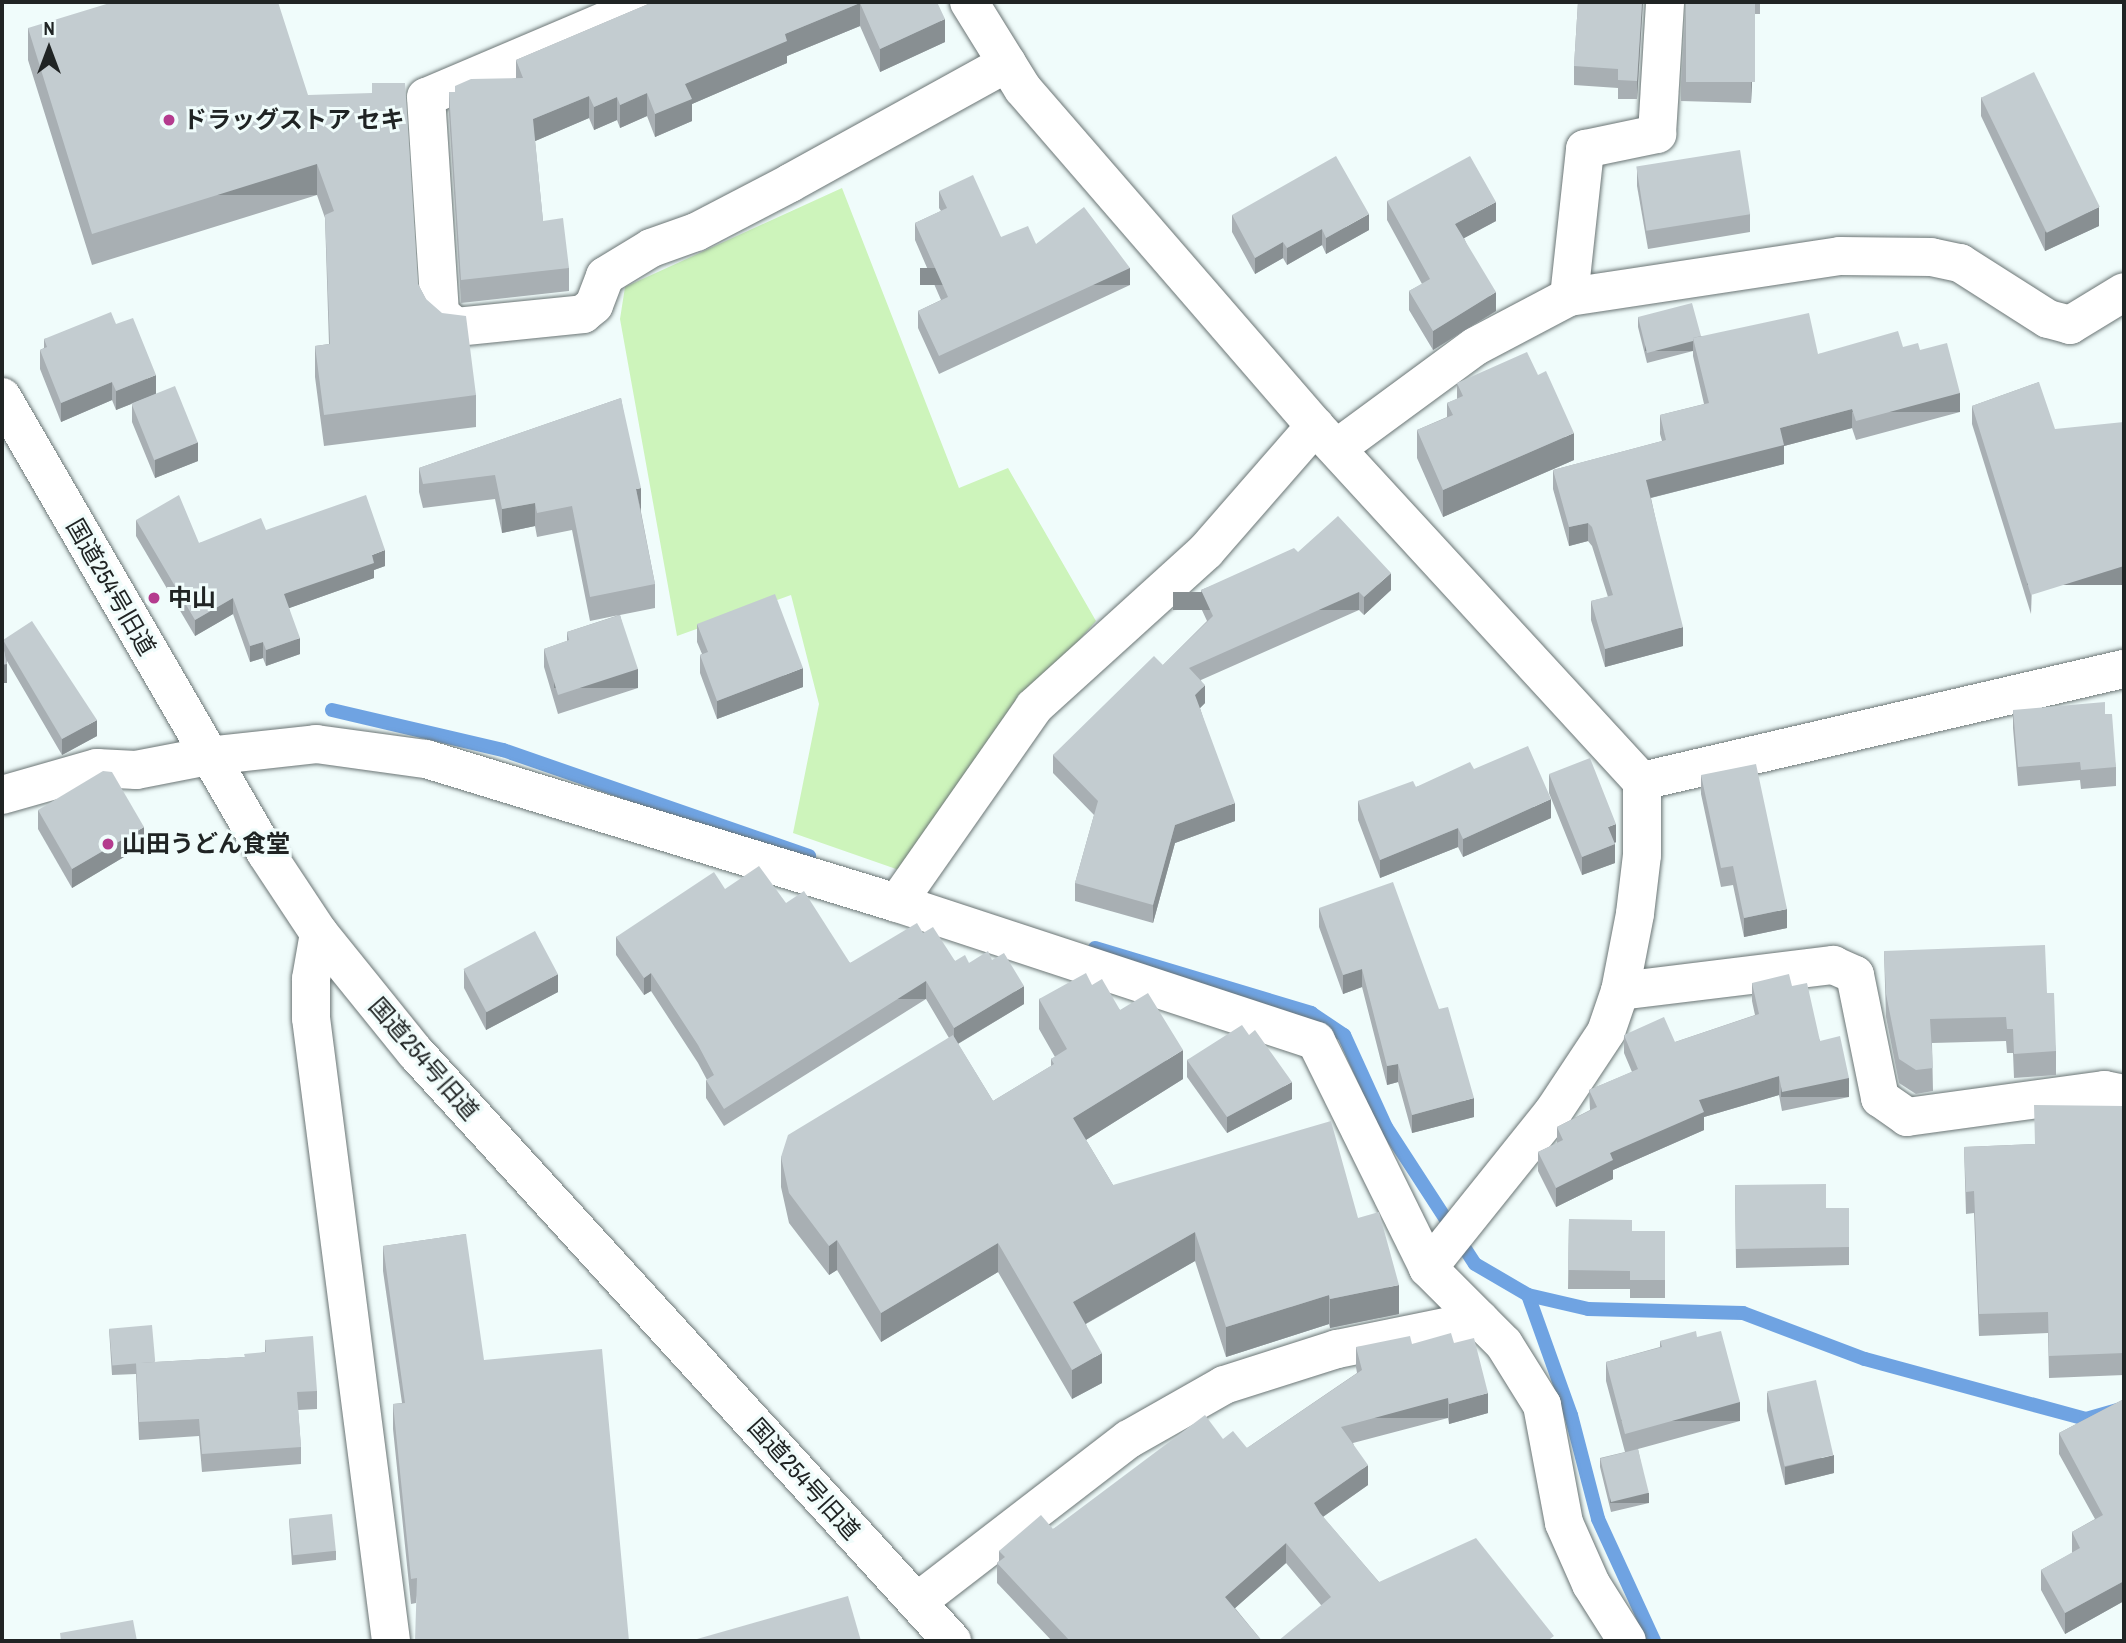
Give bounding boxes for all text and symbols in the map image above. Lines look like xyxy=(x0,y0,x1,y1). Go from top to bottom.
north arrow xyxy=(14,14,84,84)
text: N xyxy=(43,15,55,41)
place label: ドラッグストア セキ xyxy=(183,106,404,134)
marker: ドラッグストア セキ xyxy=(161,112,177,128)
street label: 国道254号旧道 xyxy=(60,514,162,660)
place label: 中山 xyxy=(168,584,216,612)
marker: 中山 xyxy=(146,590,162,606)
place label: 山田うどん食堂 xyxy=(122,830,290,858)
marker: 山田うどん食堂 xyxy=(100,836,116,852)
street label: 国道254号旧道 xyxy=(363,992,485,1126)
street label: 国道254号旧道 xyxy=(742,1413,866,1545)

